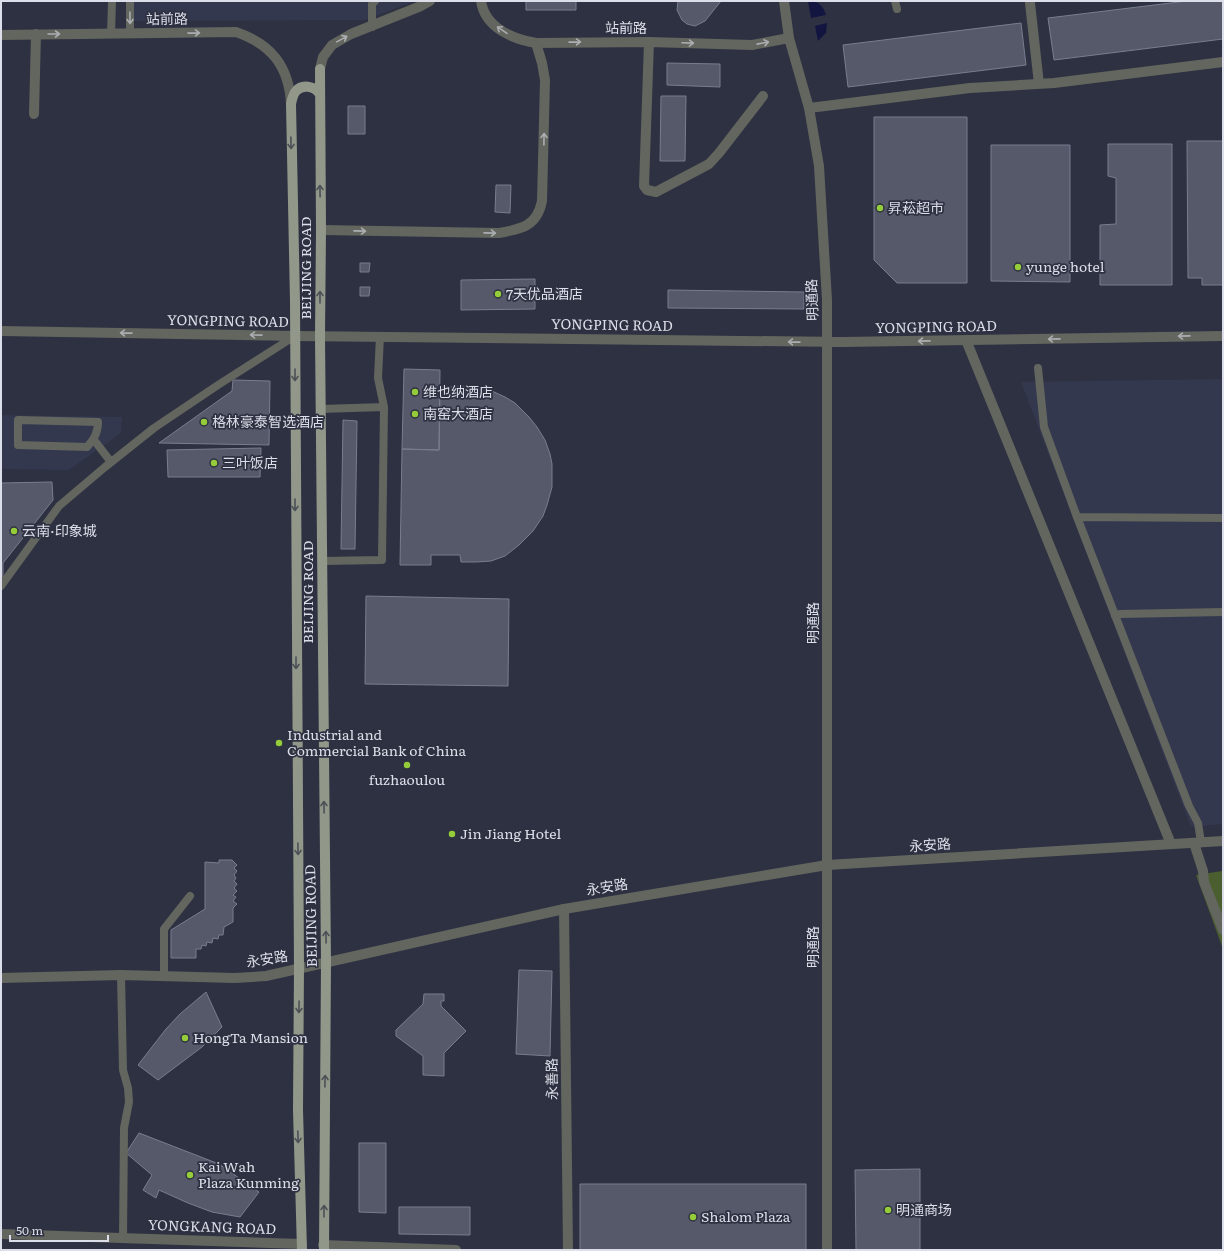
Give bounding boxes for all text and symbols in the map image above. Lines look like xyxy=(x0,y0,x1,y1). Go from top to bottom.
street label: 站前路 xyxy=(146,8,188,28)
one-way arrow xyxy=(126,11,134,24)
street label: 站前路 xyxy=(605,17,647,37)
one-way arrow xyxy=(497,26,508,34)
one-way arrow xyxy=(187,29,200,36)
one-way arrow xyxy=(47,30,60,38)
one-way arrow xyxy=(336,35,348,43)
one-way arrow xyxy=(568,38,581,46)
one-way arrow xyxy=(756,38,769,46)
one-way arrow xyxy=(681,39,694,47)
one-way arrow xyxy=(540,133,548,146)
one-way arrow xyxy=(287,136,295,149)
one-way arrow xyxy=(317,185,324,198)
place label: 昇菘超市 xyxy=(888,197,944,217)
marker: 昇菘超市 xyxy=(875,203,885,213)
street label: BEIJING ROAD xyxy=(295,216,315,319)
one-way arrow xyxy=(353,227,366,235)
one-way arrow xyxy=(483,229,496,236)
place label: yunge hotel xyxy=(1026,256,1105,276)
marker: yunge hotel xyxy=(1013,262,1023,272)
street label: 明通路 xyxy=(800,279,822,321)
place label: 7天优品酒店 xyxy=(506,283,583,303)
marker: 7天优品酒店 xyxy=(493,289,503,299)
one-way arrow xyxy=(316,291,324,304)
street label: YONGPING ROAD xyxy=(167,309,289,331)
street label: YONGPING ROAD xyxy=(551,313,673,335)
street label: YONGPING ROAD xyxy=(875,315,997,337)
one-way arrow xyxy=(120,329,133,337)
one-way arrow xyxy=(250,332,263,339)
one-way arrow xyxy=(1178,332,1191,340)
one-way arrow xyxy=(1048,335,1061,343)
one-way arrow xyxy=(918,337,931,345)
one-way arrow xyxy=(788,338,801,346)
one-way arrow xyxy=(291,368,299,381)
place label: 维也纳酒店 xyxy=(423,381,493,401)
marker: 维也纳酒店 xyxy=(410,387,420,397)
place label: 南窑大酒店 xyxy=(423,403,493,423)
marker: 南窑大酒店 xyxy=(410,409,420,419)
place label: 格林豪泰智选酒店 xyxy=(212,411,324,431)
marker: 格林豪泰智选酒店 xyxy=(199,417,209,427)
place label: 三叶饭店 xyxy=(222,452,278,472)
marker: 三叶饭店 xyxy=(209,458,219,468)
one-way arrow xyxy=(291,498,299,511)
place label: 云南·印象城 xyxy=(22,520,97,540)
marker: 云南·印象城 xyxy=(9,526,19,536)
street label: BEIJING ROAD xyxy=(297,540,317,643)
street label: 明通路 xyxy=(802,602,822,644)
one-way arrow xyxy=(292,656,300,669)
place label: Industrial and Commercial Bank of China xyxy=(287,724,467,760)
marker: Industrial and Commercial Bank of China xyxy=(274,738,284,748)
marker: fuzhaoulou xyxy=(402,760,412,770)
place label: fuzhaoulou xyxy=(369,769,445,789)
one-way arrow xyxy=(320,801,328,814)
place label: Jin Jiang Hotel xyxy=(460,823,561,843)
marker: Jin Jiang Hotel xyxy=(447,829,457,839)
street label: 永安路 xyxy=(908,833,952,855)
one-way arrow xyxy=(294,842,302,855)
street label: BEIJING ROAD xyxy=(299,864,321,968)
street label: 永安路 xyxy=(585,873,629,899)
street label: 明通路 xyxy=(802,926,822,968)
one-way arrow xyxy=(322,931,330,944)
street label: 永安路 xyxy=(245,945,289,971)
one-way arrow xyxy=(295,1000,303,1013)
place label: HongTa Mansion xyxy=(193,1027,308,1047)
marker: HongTa Mansion xyxy=(180,1033,190,1043)
street label: 永善路 xyxy=(541,1058,561,1100)
one-way arrow xyxy=(321,1075,329,1088)
one-way arrow xyxy=(295,1130,302,1143)
place label: Kai Wah Plaza Kunming xyxy=(198,1156,299,1192)
marker: Kai Wah Plaza Kunming xyxy=(185,1170,195,1180)
place label: 明通商场 xyxy=(896,1199,952,1219)
one-way arrow xyxy=(320,1205,328,1218)
marker: 明通商场 xyxy=(883,1205,893,1215)
place label: Shalom Plaza xyxy=(701,1206,791,1226)
marker: Shalom Plaza xyxy=(688,1212,698,1222)
street label: YONGKANG ROAD xyxy=(148,1214,277,1238)
scale bar xyxy=(10,1217,108,1243)
text: 50 m xyxy=(16,1221,43,1239)

